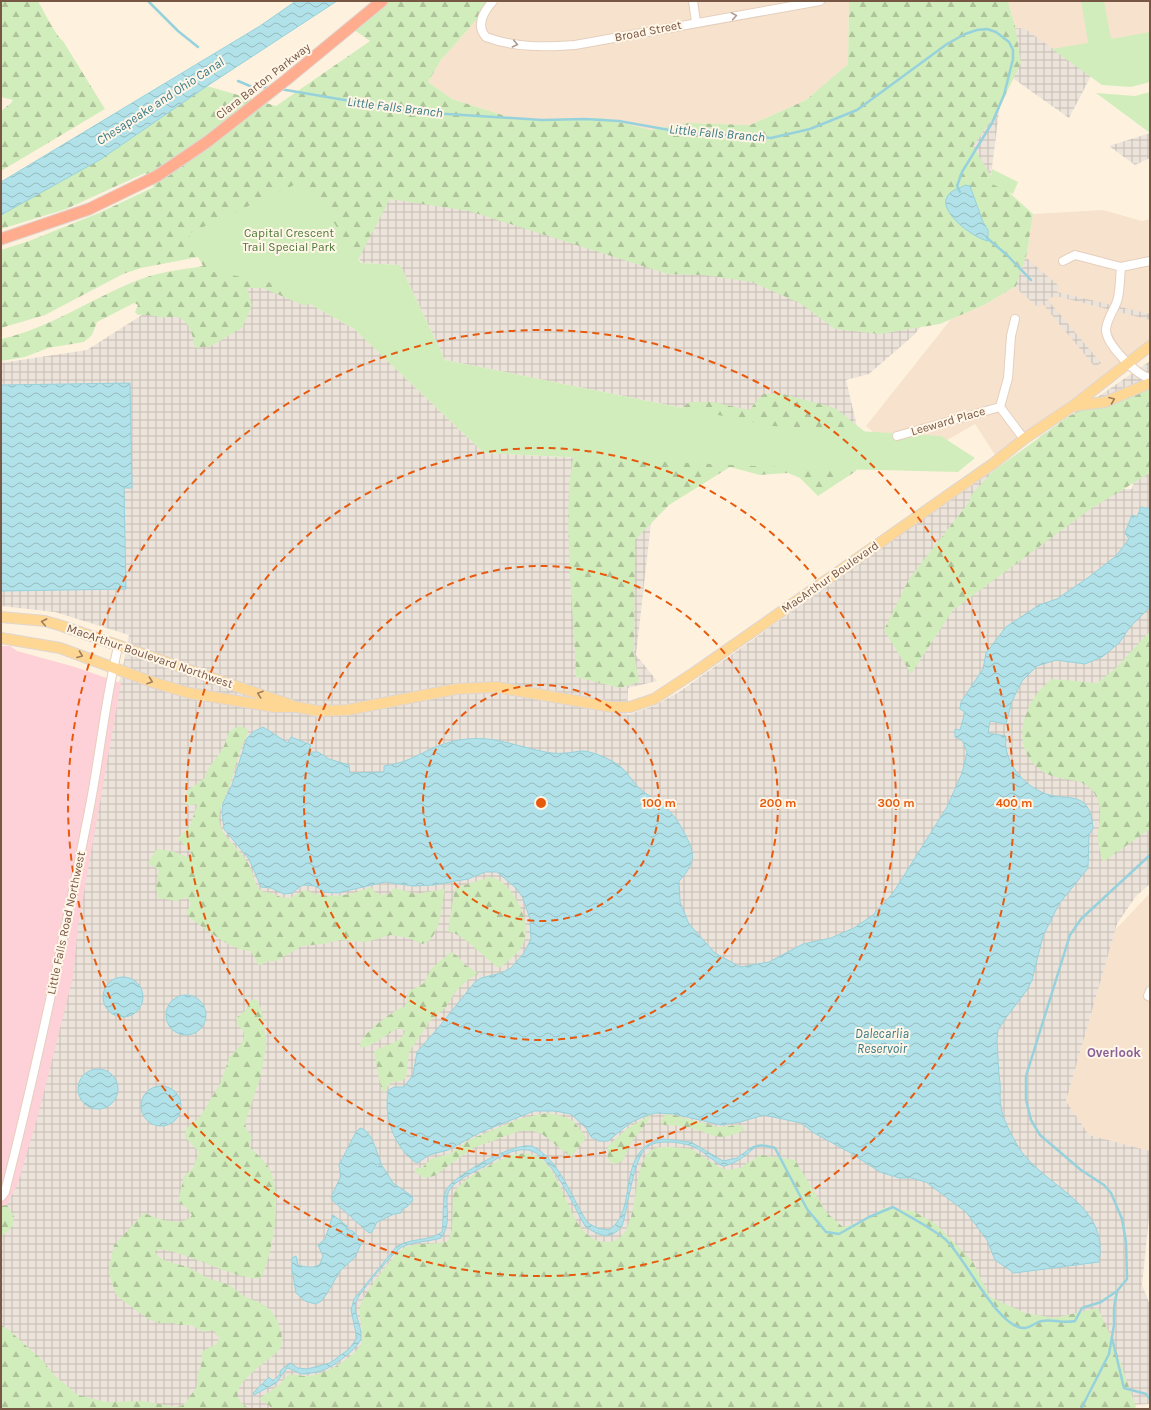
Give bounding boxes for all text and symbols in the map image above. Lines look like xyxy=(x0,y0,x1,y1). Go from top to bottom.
one-way arrow xyxy=(731,12,738,20)
street label: Broad Street xyxy=(613,18,683,44)
street label: Clara Barton Parkway xyxy=(213,40,313,122)
one-way arrow xyxy=(512,40,518,48)
water label: Chesapeake and Ohio Canal xyxy=(93,54,227,148)
water label: Little Falls Branch xyxy=(346,94,444,120)
water label: Little Falls Branch xyxy=(668,121,766,145)
park label: Capital Crescent Trail Special Park xyxy=(242,226,336,254)
one-way arrow xyxy=(1108,396,1115,404)
street label: Leeward Place xyxy=(909,404,987,438)
street label: MacArthur Boulevard xyxy=(779,538,881,616)
one-way arrow xyxy=(41,618,47,626)
street label: MacArthur Boulevard Northwest xyxy=(65,621,235,691)
one-way arrow xyxy=(76,651,83,659)
one-way arrow xyxy=(146,676,153,685)
one-way arrow xyxy=(257,690,264,698)
centre of rings xyxy=(534,796,548,810)
text: 100 m xyxy=(642,796,676,810)
text: 200 m xyxy=(760,796,796,810)
text: 300 m xyxy=(877,796,915,810)
text: 400 m xyxy=(996,796,1032,810)
street label: Little Falls Road Northwest xyxy=(44,850,88,996)
water label: Dalecarlia Reservoir xyxy=(855,1026,909,1056)
district label: Overlook xyxy=(1087,1045,1141,1060)

